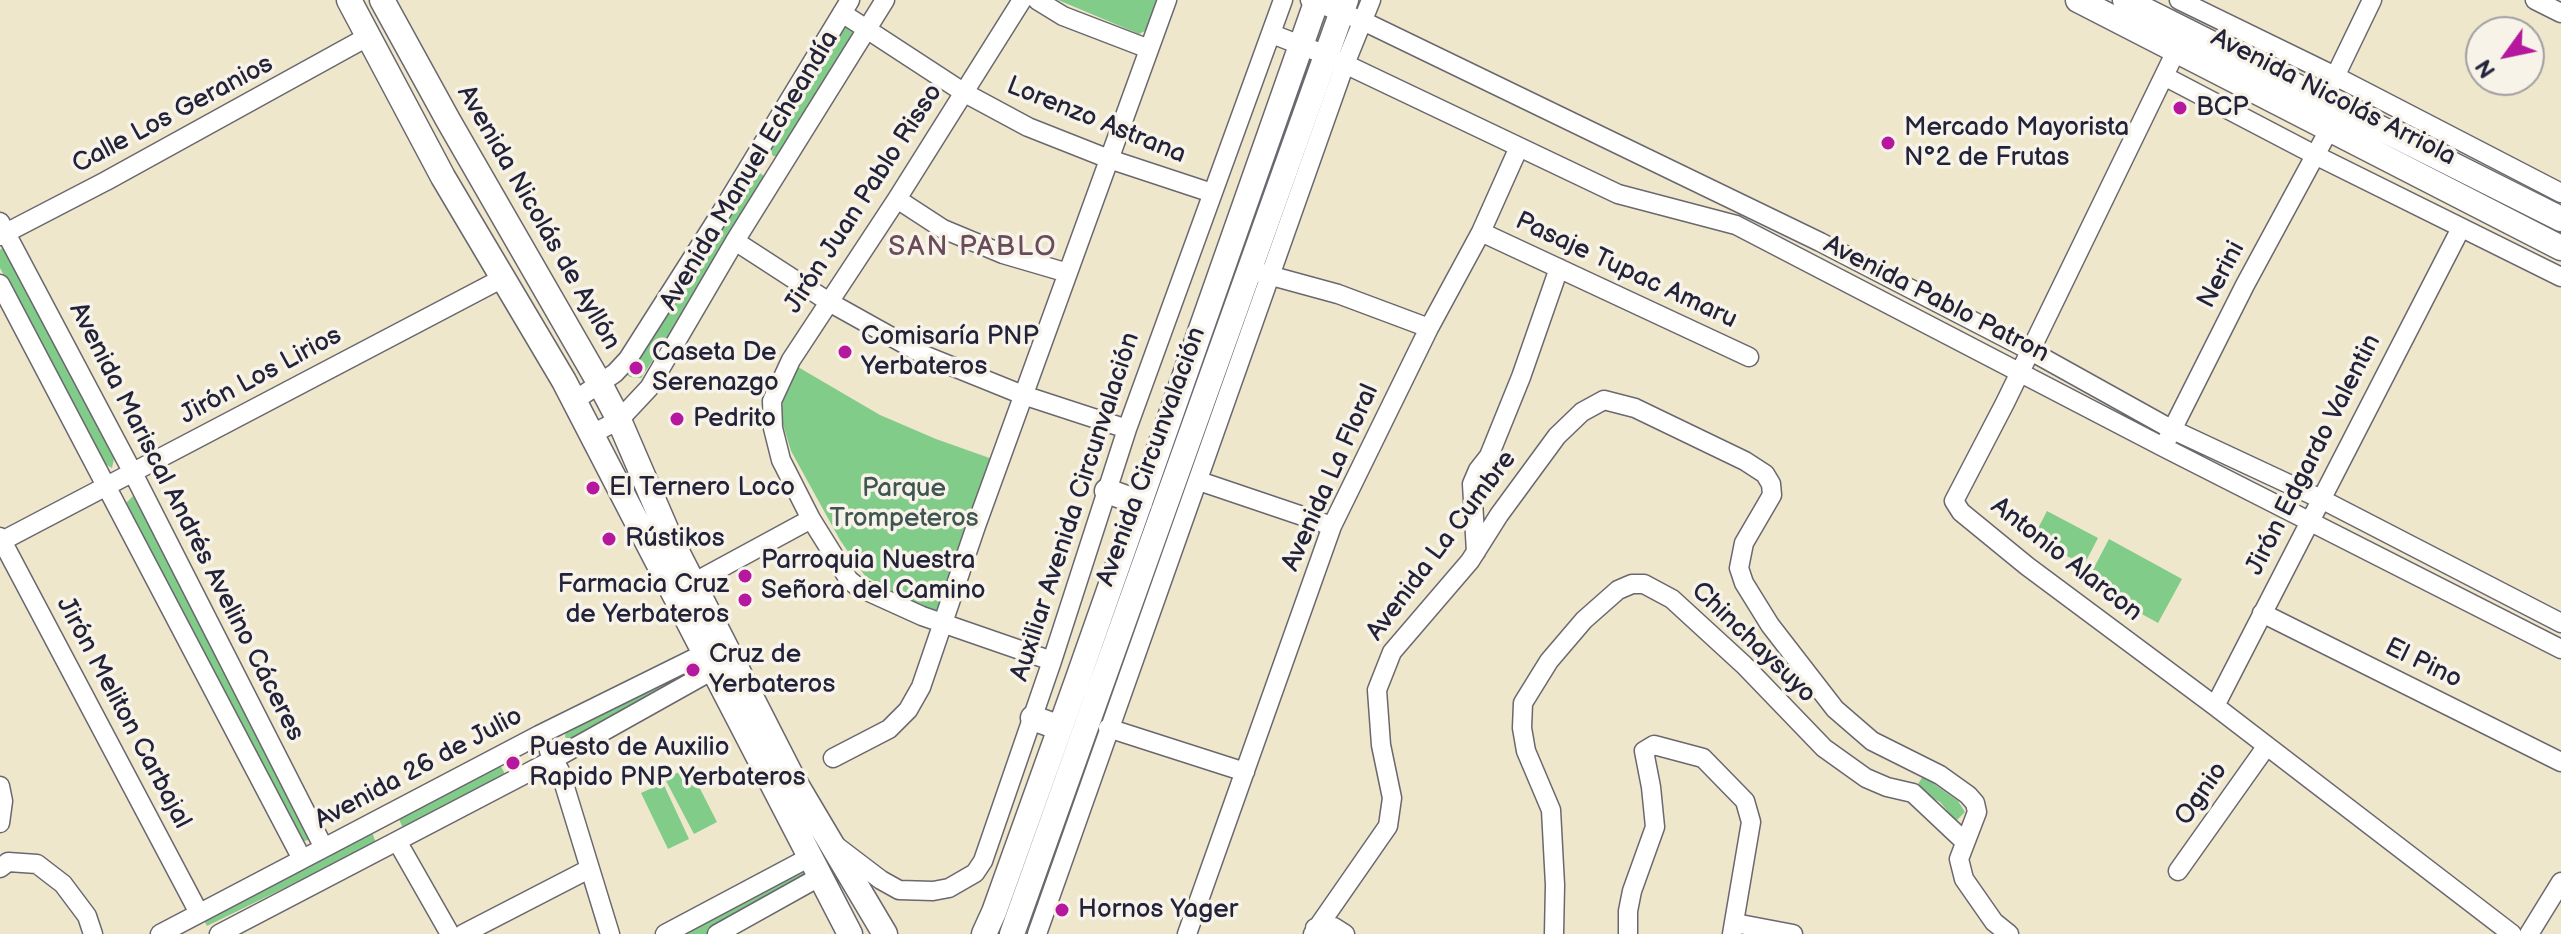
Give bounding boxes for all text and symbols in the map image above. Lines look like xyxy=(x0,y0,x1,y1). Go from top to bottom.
north arrow xyxy=(2465,16,2545,96)
street label: Avenida Nicolás Arriola xyxy=(2205,23,2461,173)
street label: Avenida Manuel Echeandía xyxy=(654,26,846,316)
street label: Calle Los Geranios xyxy=(67,49,279,181)
text: N xyxy=(2470,54,2502,83)
street label: Lorenzo Astrana xyxy=(1002,71,1190,171)
street label: Jirón Juan Pablo Risso xyxy=(778,79,950,319)
street label: Avenida Nicolás de Ayllón xyxy=(449,80,627,356)
place label: BCP xyxy=(2196,92,2249,124)
marker: BCP xyxy=(2171,99,2189,117)
place label: Mercado Mayorista N°2 de Frutas xyxy=(1904,112,2129,174)
marker: Mercado Mayorista N°2 de Frutas xyxy=(1879,134,1897,152)
street label: Pasaje Tupac Amaru xyxy=(1510,206,1742,336)
street label: Avenida Pablo Patron xyxy=(1818,230,2054,370)
district label: SAN PABLO xyxy=(888,231,1058,265)
street label: Nerini xyxy=(2192,236,2252,314)
street label: Avenida Mariscal Andrés Avelino Cáceres xyxy=(61,298,311,746)
street label: Jirón Los Lirios xyxy=(175,320,347,432)
place label: Comisaría PNP Yerbateros xyxy=(861,321,1039,382)
street label: Avenida Circunvalación xyxy=(1091,323,1213,591)
street label: Auxiliar Avenida Circunvalación xyxy=(1005,329,1147,685)
street label: Jirón Edgardo Valentin xyxy=(2240,329,2388,581)
place label: Caseta De Serenazgo xyxy=(652,337,779,398)
marker: Comisaría PNP Yerbateros xyxy=(836,343,854,361)
marker: Caseta De Serenazgo xyxy=(627,359,645,377)
street label: Avenida La Floral xyxy=(1276,380,1386,576)
place label: Pedrito xyxy=(693,403,776,435)
marker: Pedrito xyxy=(668,410,686,428)
street label: Avenida La Cumbre xyxy=(1360,445,1524,647)
place label: El Ternero Loco xyxy=(609,472,795,504)
park label: Parque Trompeteros xyxy=(829,473,979,534)
marker: El Ternero Loco xyxy=(584,479,602,497)
street label: Antonio Alarcon xyxy=(1984,491,2148,629)
place label: Rústikos xyxy=(625,523,725,555)
marker: Rústikos xyxy=(600,530,618,548)
place label: Parroquia Nuestra Señora del Camino xyxy=(761,545,986,606)
marker: Parroquia Nuestra Señora del Camino xyxy=(736,567,754,585)
place label: Farmacia Cruz de Yerbateros xyxy=(558,569,729,630)
street label: Chinchaysuyo xyxy=(1684,576,1822,710)
marker: Farmacia Cruz de Yerbateros xyxy=(736,591,754,609)
street label: Jirón Meliton Carbajal xyxy=(49,592,197,834)
street label: El Pino xyxy=(2379,632,2467,696)
place label: Cruz de Yerbateros xyxy=(709,639,835,700)
marker: Cruz de Yerbateros xyxy=(684,661,702,679)
street label: Avenida 26 de Julio xyxy=(310,701,528,837)
place label: Puesto de Auxilio Rapido PNP Yerbateros xyxy=(529,732,806,794)
marker: Puesto de Auxilio Rapido PNP Yerbateros xyxy=(504,754,522,772)
street label: Ognio xyxy=(2169,756,2235,832)
place label: Hornos Yager xyxy=(1078,894,1238,926)
marker: Hornos Yager xyxy=(1053,901,1071,919)

